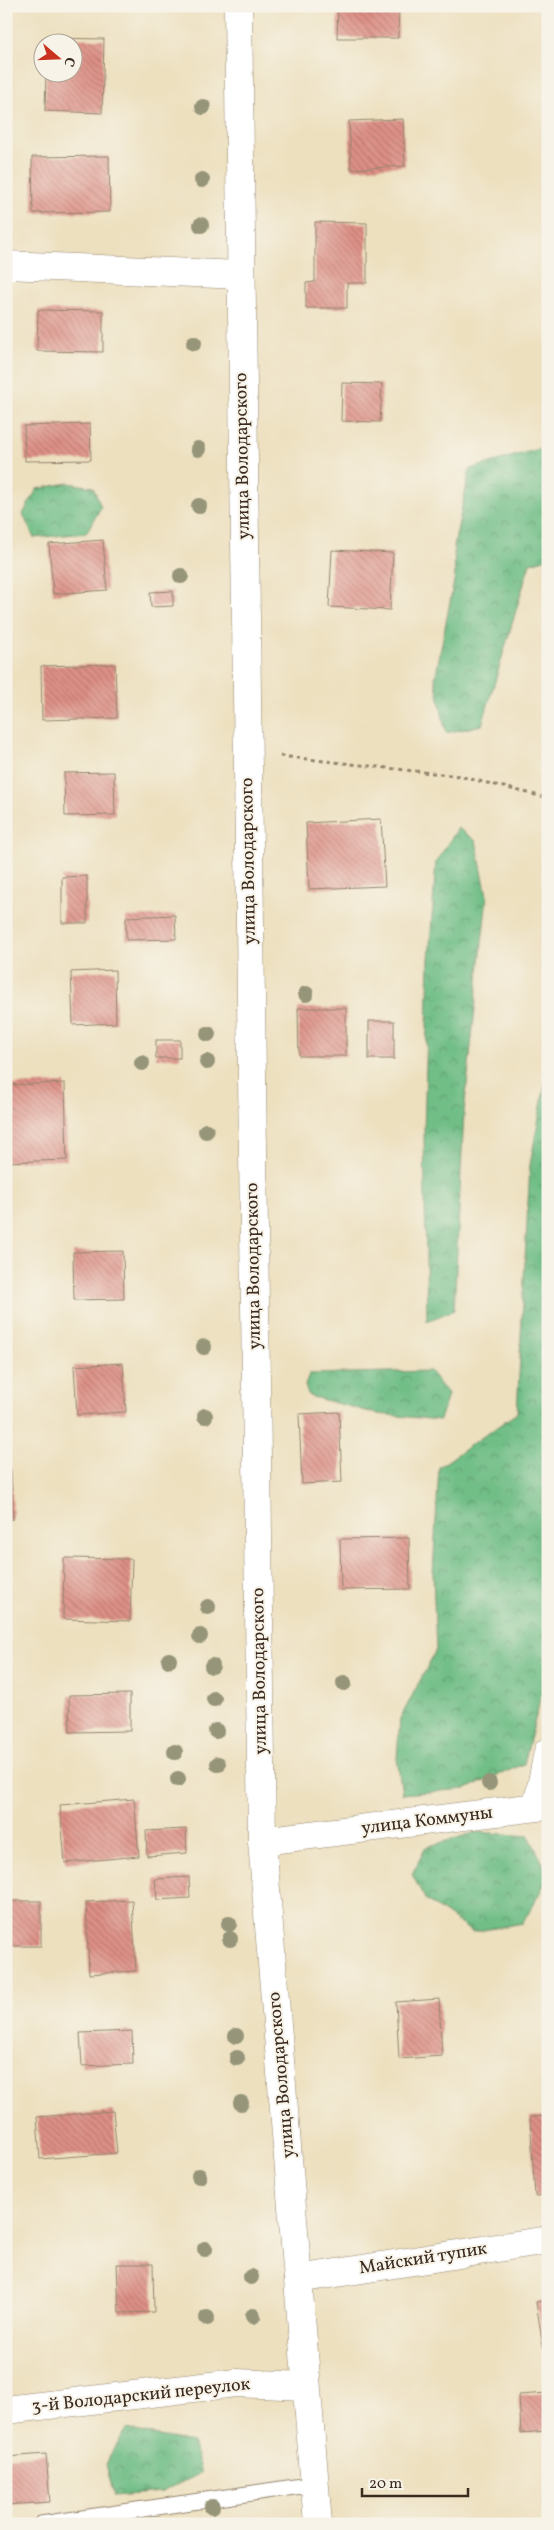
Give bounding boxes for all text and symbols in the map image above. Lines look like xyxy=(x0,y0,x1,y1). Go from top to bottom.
north arrow xyxy=(32,32,82,82)
text: С xyxy=(58,54,79,69)
street label: улица Володарского xyxy=(229,372,257,540)
street label: улица Володарского xyxy=(235,777,263,945)
street label: улица Володарского xyxy=(240,1182,268,1350)
street label: улица Володарского xyxy=(246,1587,274,1755)
street label: улица Коммуны xyxy=(360,1801,494,1841)
street label: улица Володарского xyxy=(262,1991,302,2159)
street label: Майский тупик xyxy=(357,2236,489,2281)
street label: 3-й Володарский переулок xyxy=(31,2372,252,2420)
scale bar xyxy=(362,2465,468,2497)
text: 20 m xyxy=(369,2474,402,2495)

